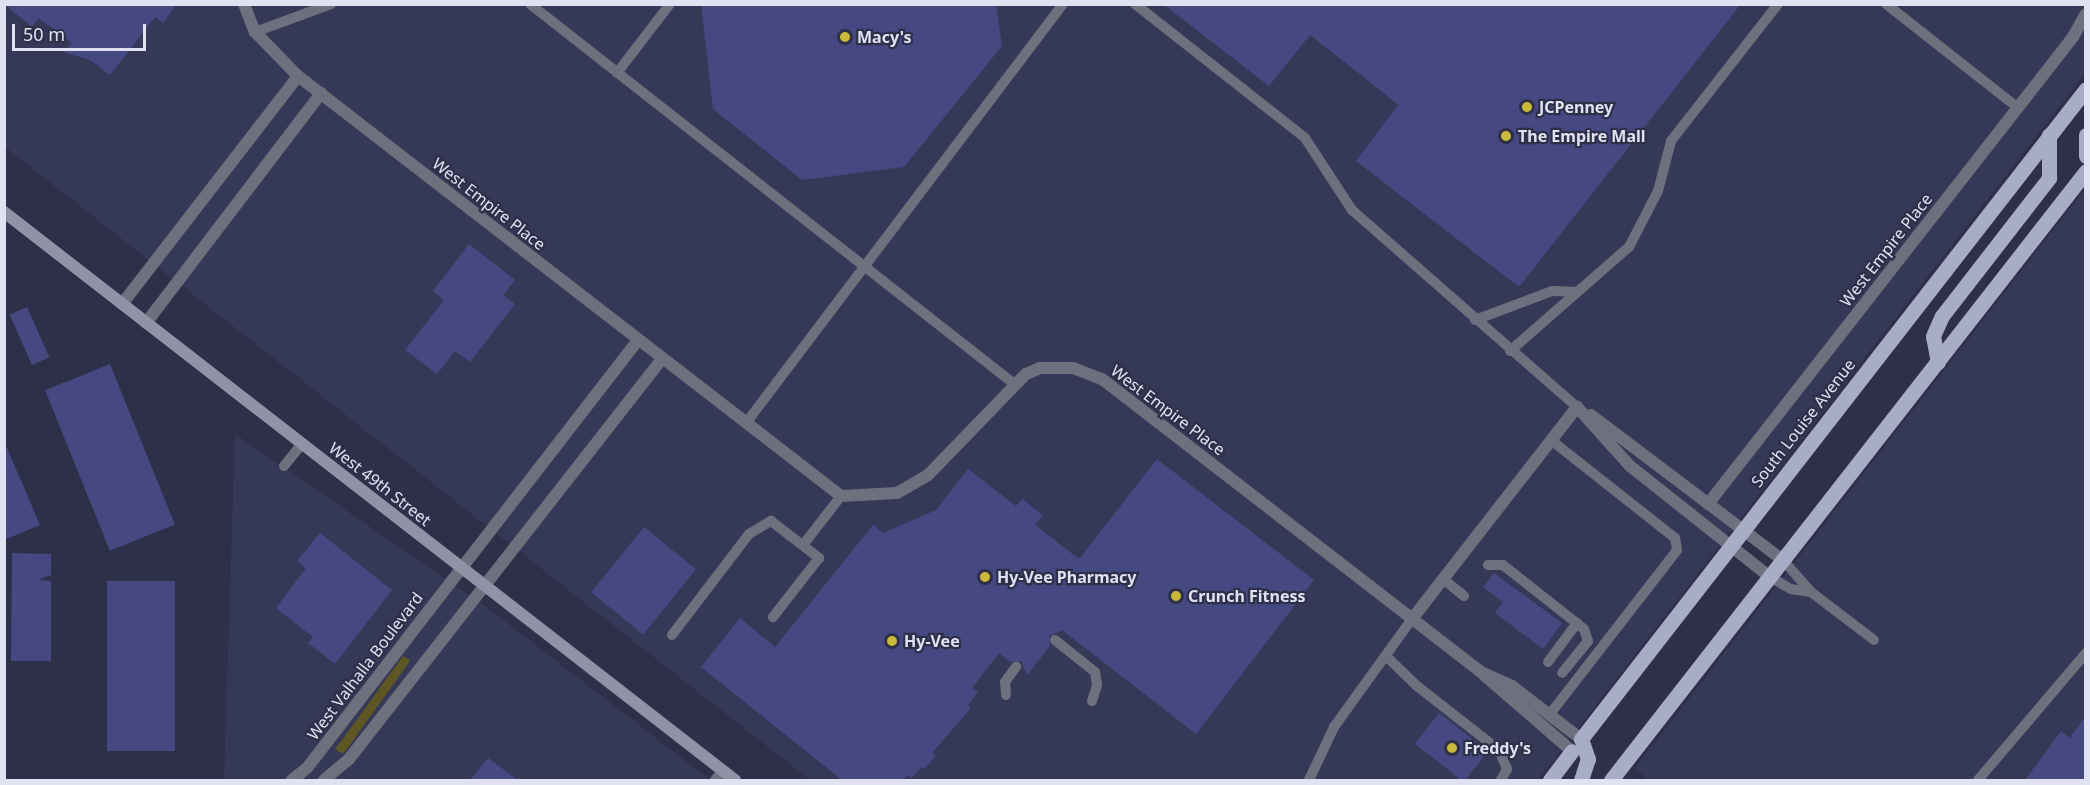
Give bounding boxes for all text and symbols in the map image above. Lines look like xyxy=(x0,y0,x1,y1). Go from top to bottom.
scale bar xyxy=(15,12,148,50)
text: 50 m xyxy=(23,22,65,46)
place label: Macy's xyxy=(857,27,912,47)
marker: Macy's xyxy=(838,30,852,44)
place label: JCPenney xyxy=(1539,97,1613,117)
marker: JCPenney xyxy=(1520,100,1534,114)
place label: The Empire Mall xyxy=(1518,126,1646,146)
marker: The Empire Mall xyxy=(1499,129,1513,143)
street label: West Empire Place xyxy=(429,154,549,254)
street label: West Empire Place xyxy=(1836,190,1936,310)
street label: South Louise Avenue xyxy=(1747,355,1859,491)
street label: West Empire Place xyxy=(1107,361,1229,459)
street label: West 49th Street xyxy=(325,438,435,530)
place label: Hy-Vee Pharmacy xyxy=(997,567,1136,587)
marker: Hy-Vee Pharmacy xyxy=(978,570,992,584)
place label: Crunch Fitness xyxy=(1188,586,1306,606)
street label: West Valhalla Boulevard xyxy=(303,588,427,744)
marker: Crunch Fitness xyxy=(1169,589,1183,603)
place label: Hy-Vee xyxy=(904,631,960,651)
marker: Hy-Vee xyxy=(885,634,899,648)
place label: Freddy's xyxy=(1464,738,1531,758)
marker: Freddy's xyxy=(1445,741,1459,755)

